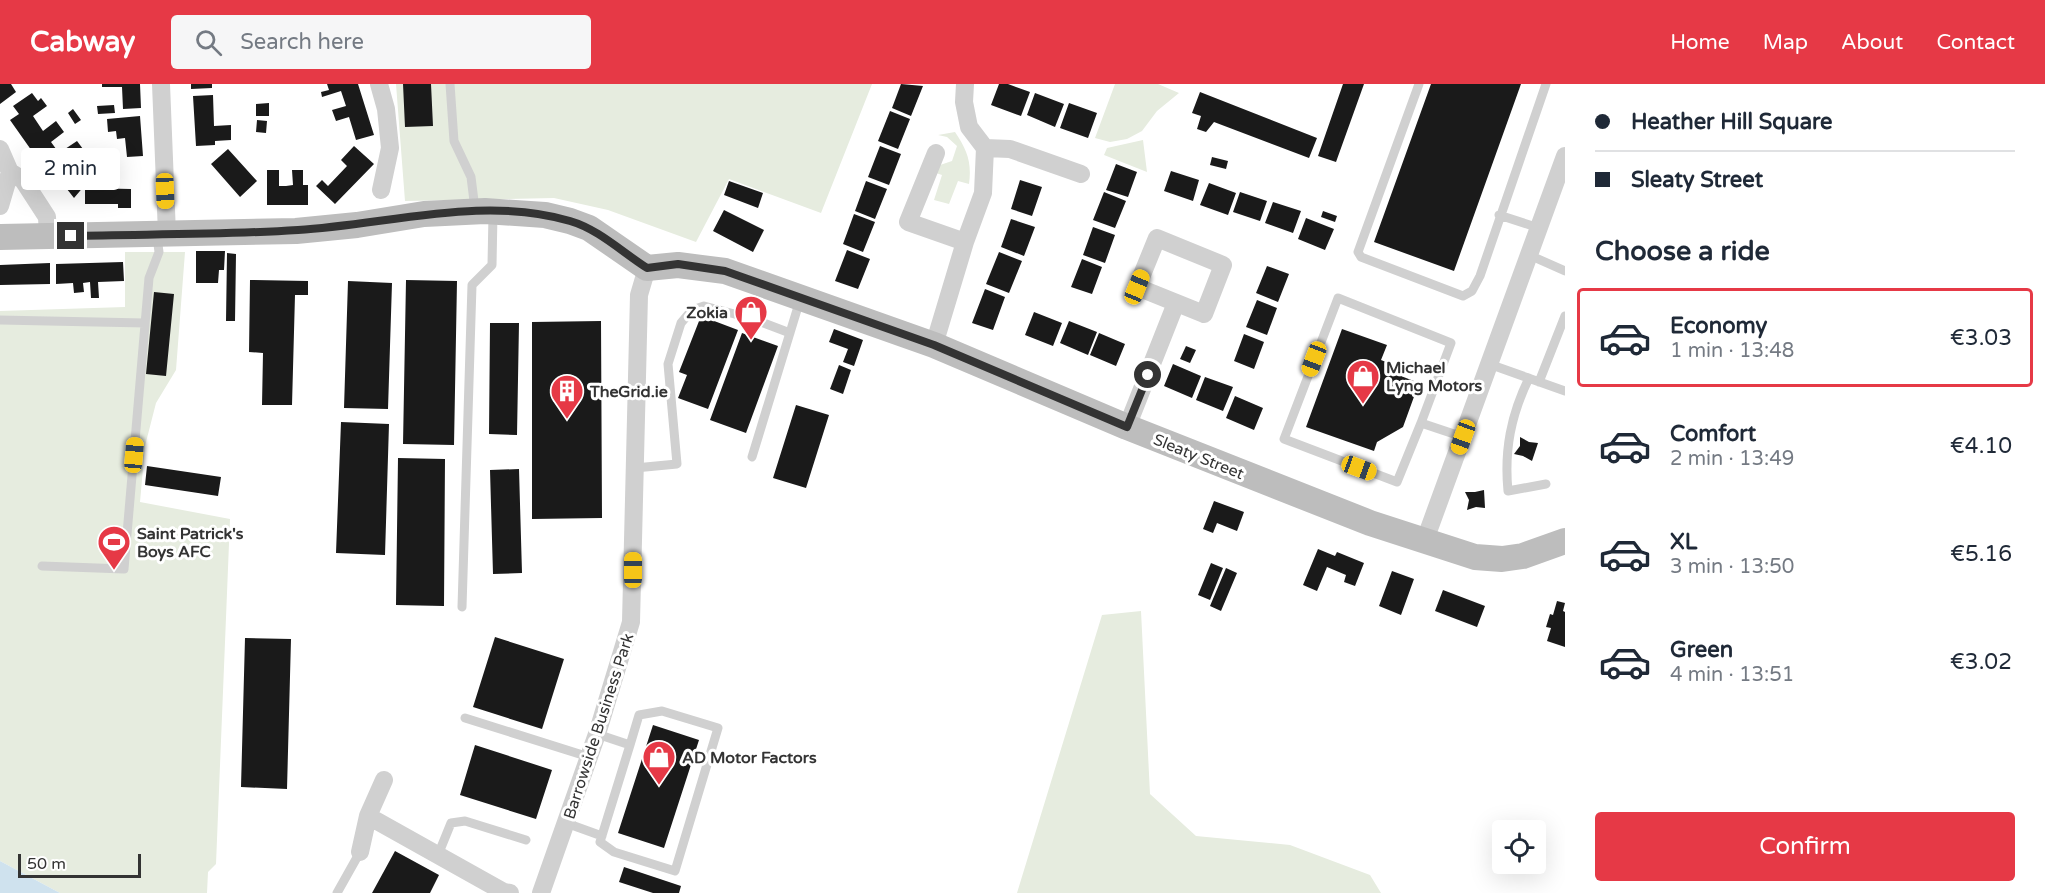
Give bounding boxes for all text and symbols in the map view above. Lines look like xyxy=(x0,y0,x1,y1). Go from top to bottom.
search box xyxy=(171,15,591,69)
text: Cabway xyxy=(30,25,135,59)
icon: search xyxy=(192,26,225,59)
text: Search here xyxy=(240,29,364,55)
text: Home xyxy=(1670,30,1730,55)
text: Map xyxy=(1763,30,1808,55)
text: About xyxy=(1841,30,1903,55)
text: Contact xyxy=(1936,30,2015,55)
text: Heather Hill Square xyxy=(1631,109,1833,135)
callout: 2 min xyxy=(22,149,121,191)
text: 2 min xyxy=(44,157,97,181)
text: Sleaty Street xyxy=(1631,167,1763,193)
car xyxy=(155,173,175,209)
route end xyxy=(57,222,84,249)
text: Choose a ride xyxy=(1595,235,1770,268)
car xyxy=(1122,267,1152,307)
shop icon: Zokia xyxy=(733,294,769,341)
place label: Zokia xyxy=(686,303,728,323)
icon: car xyxy=(1598,311,1652,365)
text: Economy xyxy=(1670,313,1767,339)
text: €3.03 xyxy=(1950,325,2012,351)
car xyxy=(1299,339,1329,379)
text: 1 min · 13:48 xyxy=(1670,339,1794,363)
shop icon: Michael Lyng Motors xyxy=(1345,358,1381,405)
place label: Michael Lyng Motors xyxy=(1386,358,1483,396)
route start xyxy=(1134,361,1161,388)
building icon: TheGrid.ie xyxy=(549,373,585,420)
place label: TheGrid.ie xyxy=(589,382,668,402)
car xyxy=(1448,417,1478,457)
icon: car xyxy=(1598,419,1652,473)
text: Comfort xyxy=(1670,421,1756,447)
street label: Sleaty Street xyxy=(1150,430,1247,484)
text: €4.10 xyxy=(1950,433,2012,459)
car xyxy=(123,436,145,474)
text: 2 min · 13:49 xyxy=(1670,447,1794,471)
car xyxy=(1339,453,1379,483)
sports icon: Saint Patrick's Boys AFC xyxy=(96,524,132,571)
place label: Saint Patrick's Boys AFC xyxy=(137,524,244,562)
icon: car xyxy=(1598,527,1652,581)
text: XL xyxy=(1670,529,1697,555)
text: €5.16 xyxy=(1950,541,2012,567)
car xyxy=(624,552,642,588)
text: 3 min · 13:50 xyxy=(1670,555,1794,579)
street label: Barrowside Business Park xyxy=(559,631,639,822)
icon: car xyxy=(1598,635,1652,689)
text: Green xyxy=(1670,637,1733,663)
text: €3.02 xyxy=(1950,649,2012,675)
text: 4 min · 13:51 xyxy=(1670,663,1794,687)
shop icon: AD Motor Factors xyxy=(641,739,677,786)
place label: AD Motor Factors xyxy=(682,748,817,768)
button: Confirm xyxy=(1595,812,2015,881)
map controls xyxy=(1492,820,1546,874)
button: locate xyxy=(1492,820,1546,874)
scale bar xyxy=(18,851,141,878)
text: 50 m xyxy=(27,854,66,874)

